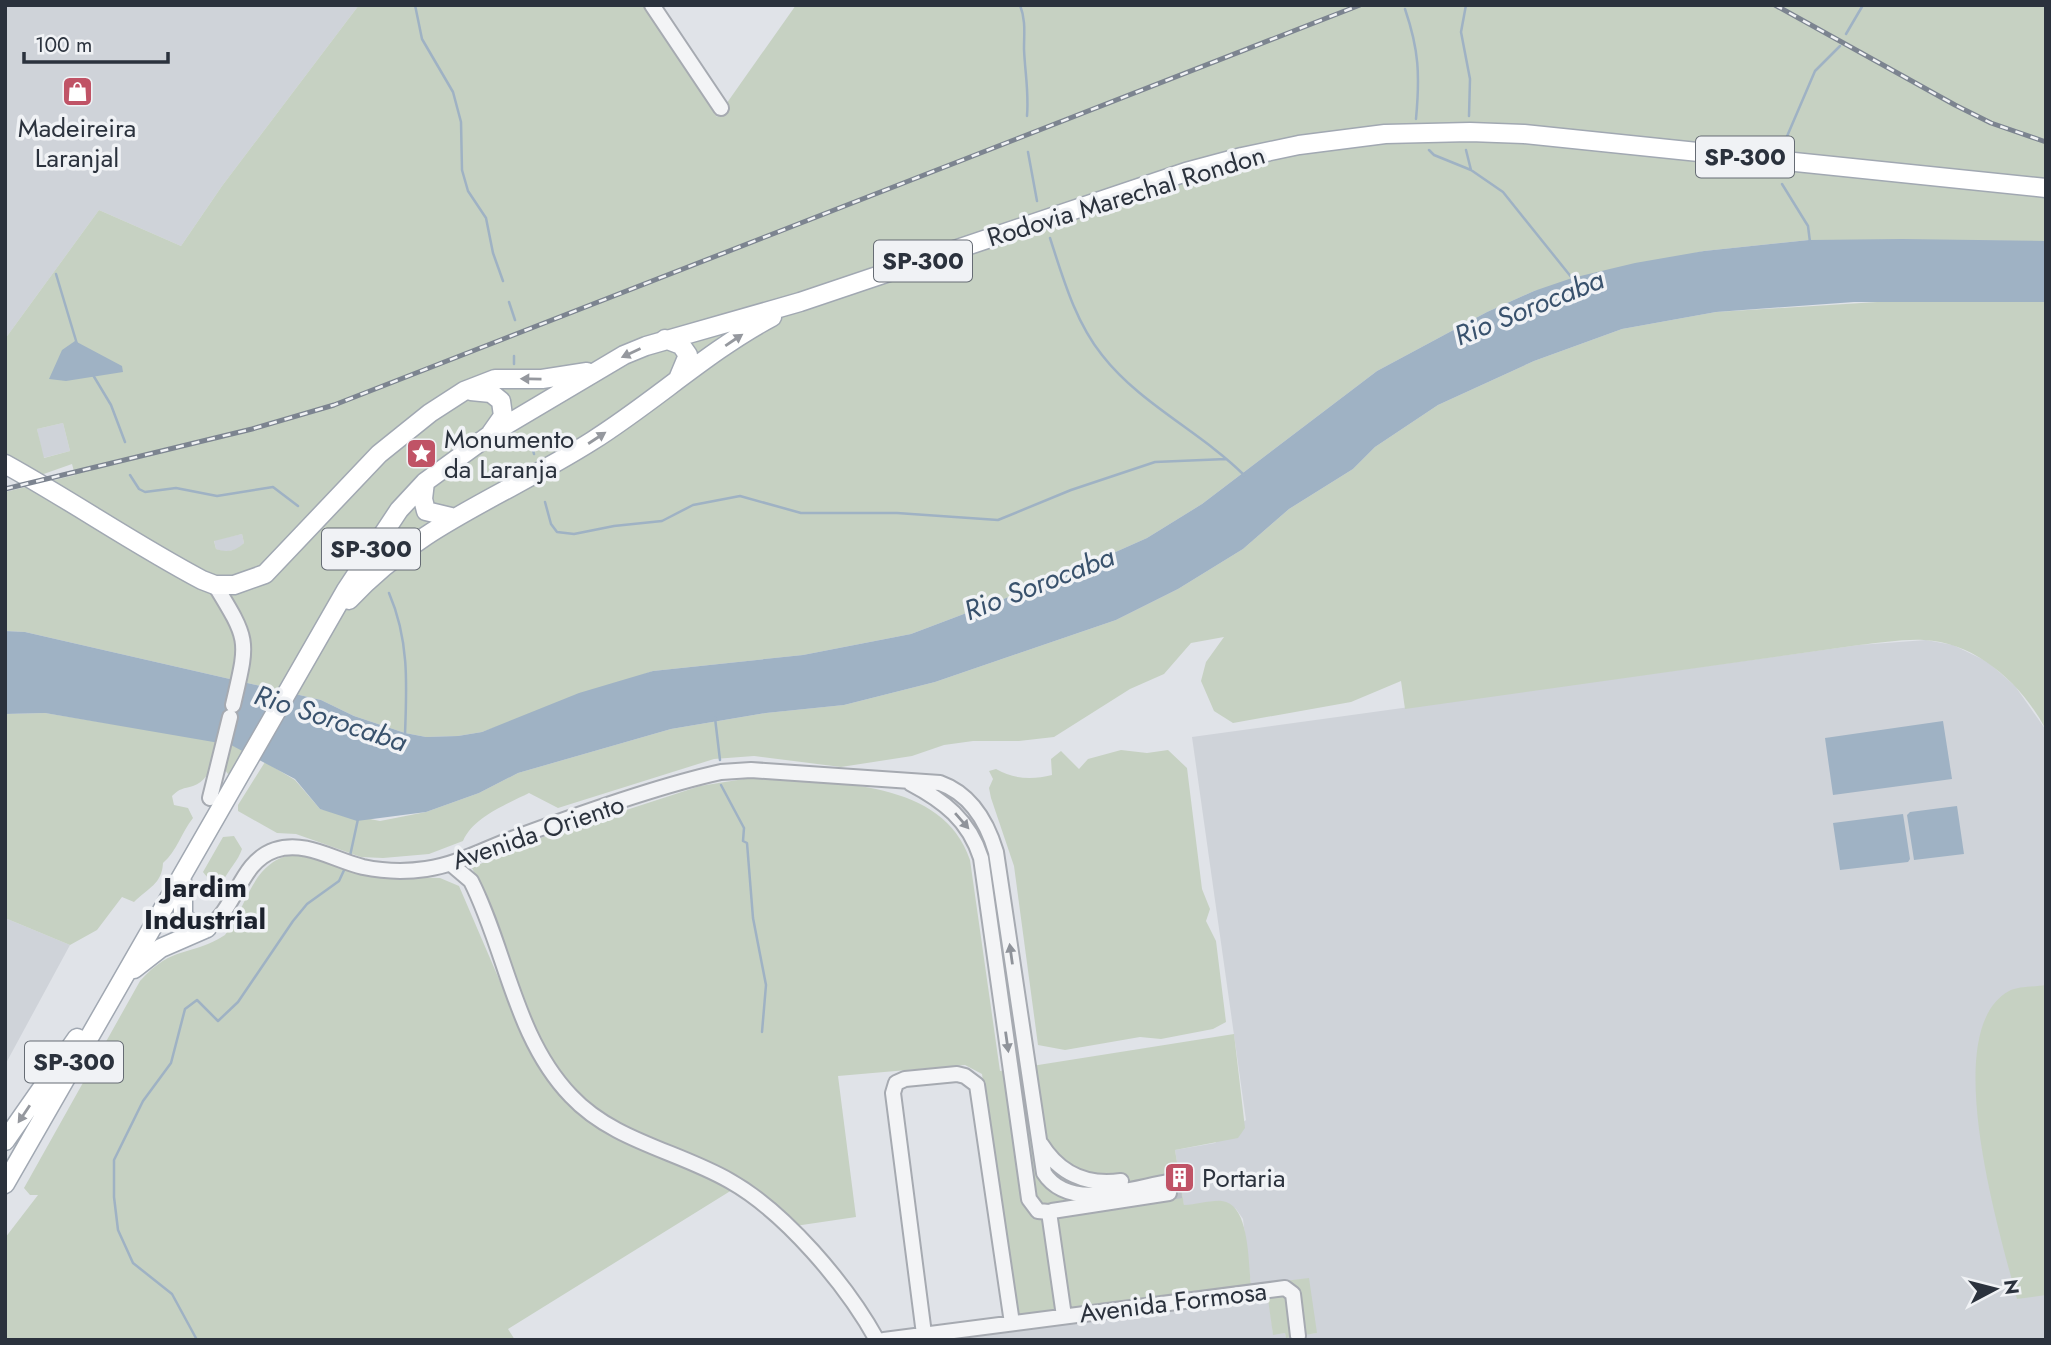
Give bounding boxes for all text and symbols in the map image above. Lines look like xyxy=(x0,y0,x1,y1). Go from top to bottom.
scale bar xyxy=(24,21,168,65)
text: 100 m xyxy=(35,30,92,60)
shop icon: Madeireira Laranjal xyxy=(60,75,94,109)
place label: Madeireira Laranjal xyxy=(18,109,136,177)
street label: Rodovia Marechal Rondon xyxy=(982,136,1270,256)
road number: SP-300 xyxy=(1696,136,1794,177)
road number: SP-300 xyxy=(874,240,972,282)
water label: Rio Sorocaba xyxy=(1448,259,1611,356)
one-way arrow xyxy=(725,333,743,347)
one-way arrow xyxy=(621,347,641,358)
one-way arrow xyxy=(520,373,542,385)
place label: Monumento da Laranja xyxy=(444,420,574,488)
one-way arrow xyxy=(587,431,607,444)
place icon: Monumento da Laranja xyxy=(404,437,438,471)
road number: SP-300 xyxy=(322,528,420,570)
water label: Rio Sorocaba xyxy=(958,536,1121,631)
water label: Rio Sorocaba xyxy=(249,674,413,763)
street label: Avenida Oriento xyxy=(447,785,629,879)
one-way arrow xyxy=(954,812,970,830)
district label: Jardim Industrial xyxy=(144,867,266,940)
one-way arrow xyxy=(1005,943,1016,965)
one-way arrow xyxy=(1002,1031,1013,1053)
road number: SP-300 xyxy=(25,1042,123,1082)
one-way arrow xyxy=(17,1105,31,1123)
place label: Portaria xyxy=(1202,1159,1286,1197)
building icon: Portaria xyxy=(1162,1161,1196,1195)
north arrow xyxy=(1960,1254,2030,1324)
street label: Avenida Formosa xyxy=(1077,1272,1269,1332)
text: N xyxy=(1997,1278,2026,1296)

